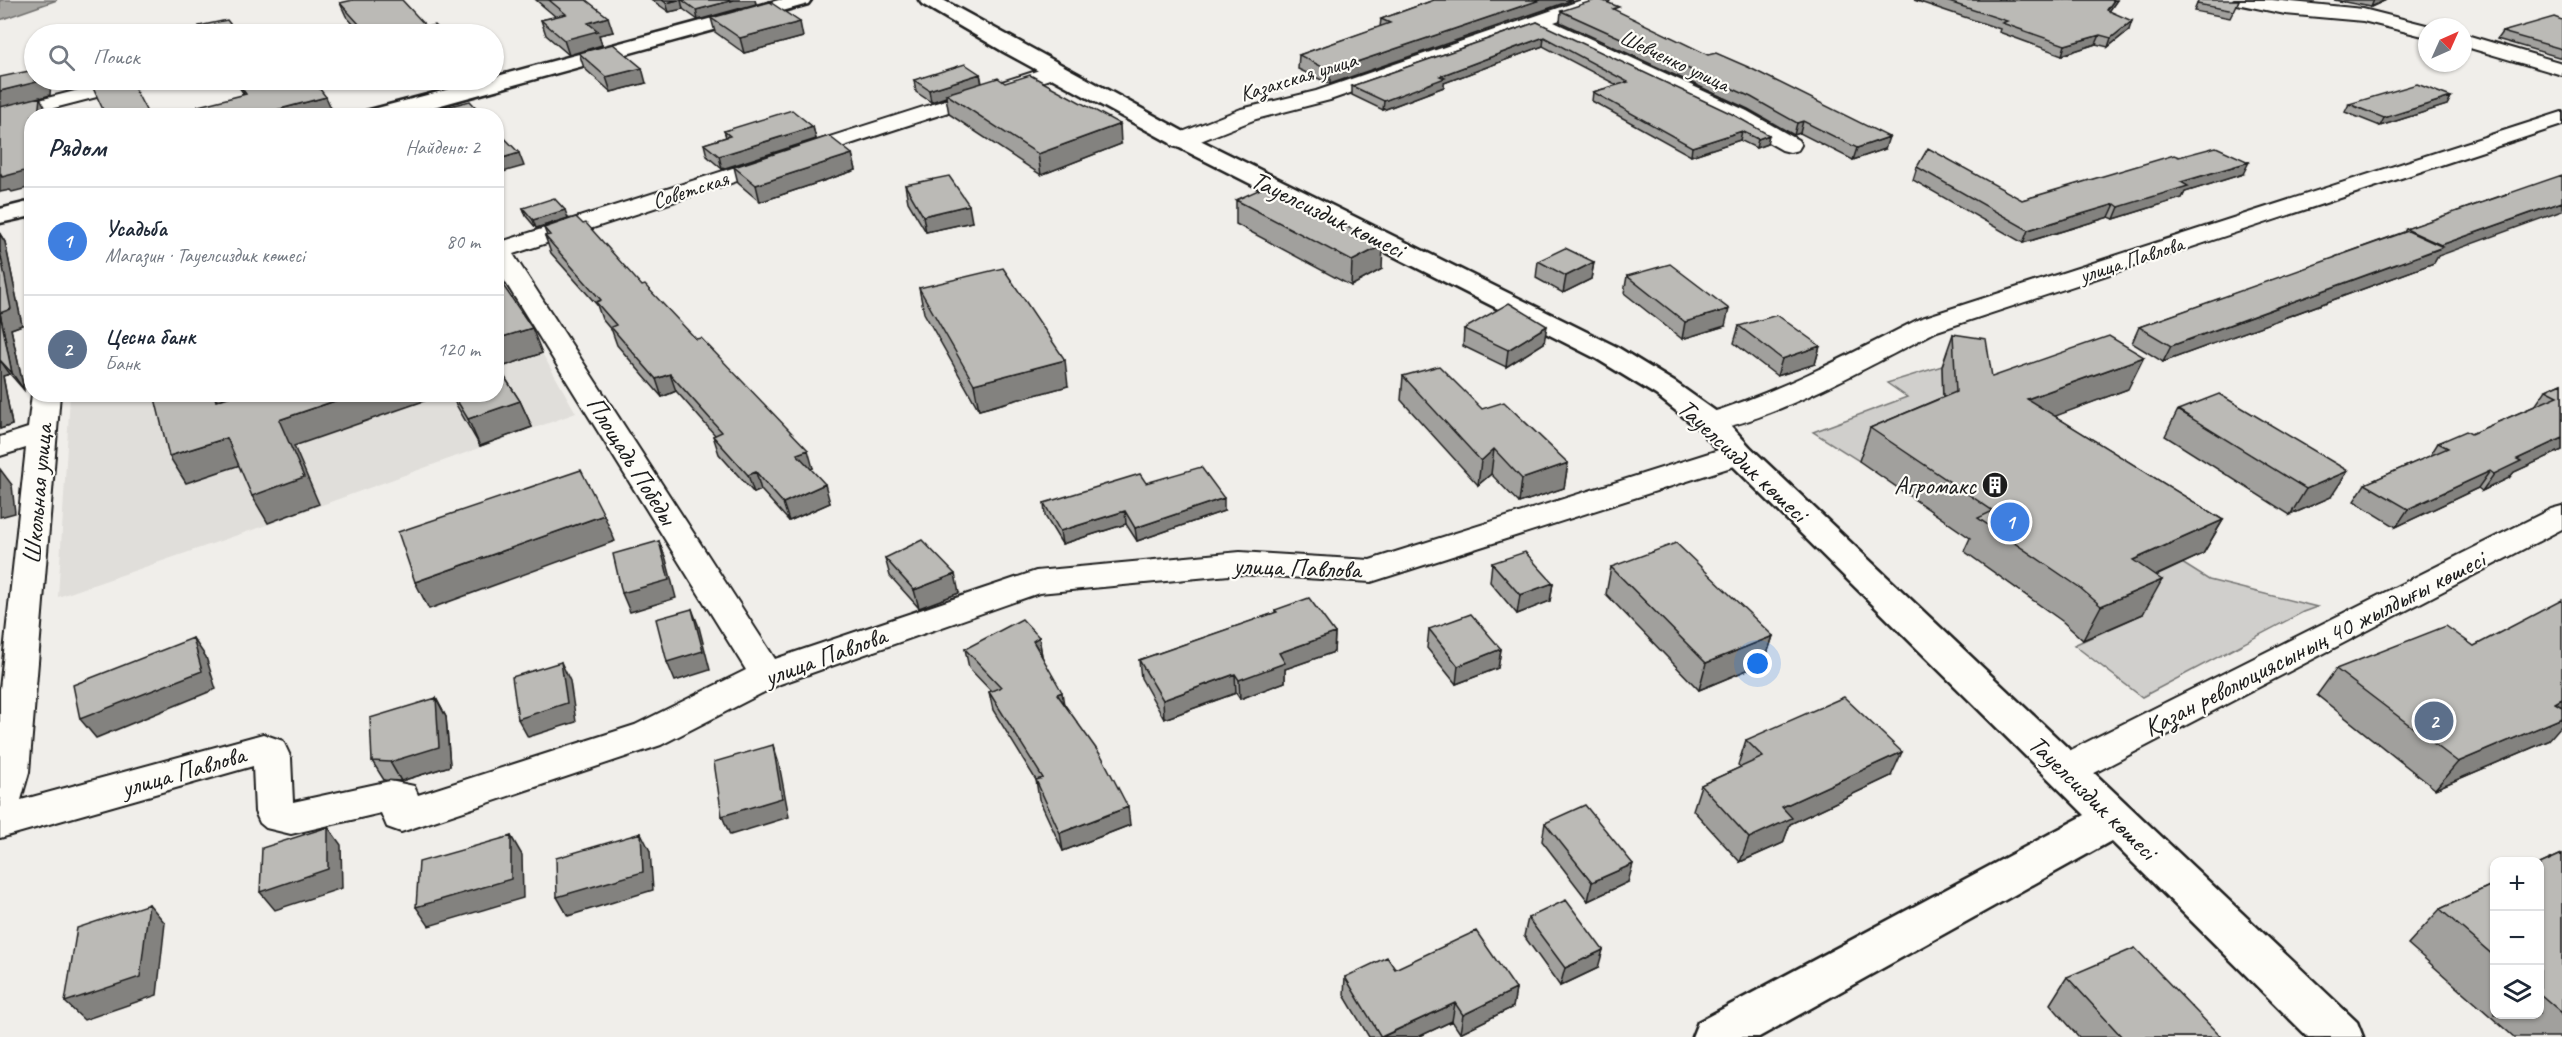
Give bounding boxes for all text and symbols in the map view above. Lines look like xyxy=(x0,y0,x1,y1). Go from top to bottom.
north arrow xyxy=(2418,18,2472,72)
street label: Шевченко улица xyxy=(1615,23,1736,99)
search box xyxy=(24,24,504,90)
icon: search xyxy=(45,41,78,74)
text: Поиск xyxy=(93,43,139,71)
street label: Казахская улица xyxy=(1236,45,1362,108)
text: Рядом xyxy=(48,131,106,164)
text: Найдено: 2 xyxy=(405,135,480,160)
street label: Тауелсиздик көшесі xyxy=(1246,163,1413,267)
street label: Советская xyxy=(649,164,733,215)
text: Усадьба xyxy=(105,215,167,243)
text: 1 xyxy=(63,229,72,254)
text: 80 m xyxy=(446,229,480,254)
street label: улица Павлова xyxy=(2074,229,2189,291)
text: Магазин · Тауелсиздик көшесі xyxy=(105,243,305,268)
text: Цесна банк xyxy=(105,323,195,351)
text: 2 xyxy=(63,337,72,362)
text: 120 m xyxy=(437,337,480,362)
text: Банк xyxy=(105,351,139,376)
street label: Площадь Победы xyxy=(579,390,685,533)
street label: Тауелсиздик көшесі xyxy=(1671,392,1817,531)
street label: Школьная улица xyxy=(15,420,60,565)
place label: Агромакс xyxy=(1894,469,1977,502)
building icon: Агромакс xyxy=(1980,470,2010,500)
pin: 1 xyxy=(1990,500,2030,544)
street label: Қазан революциясының 40 жылдығы көшесі xyxy=(2138,541,2494,745)
street label: улица Павлова xyxy=(1231,549,1364,586)
street label: улица Павлова xyxy=(758,618,893,694)
your location xyxy=(1743,649,1772,678)
pin: 2 xyxy=(2414,698,2454,744)
street label: Тауелсиздик көшесі xyxy=(2021,728,2166,869)
street label: улица Павлова xyxy=(115,737,251,805)
map controls xyxy=(2490,857,2544,1019)
button: + xyxy=(2490,857,2544,911)
button: − xyxy=(2490,911,2544,965)
button: layers xyxy=(2490,965,2544,1019)

